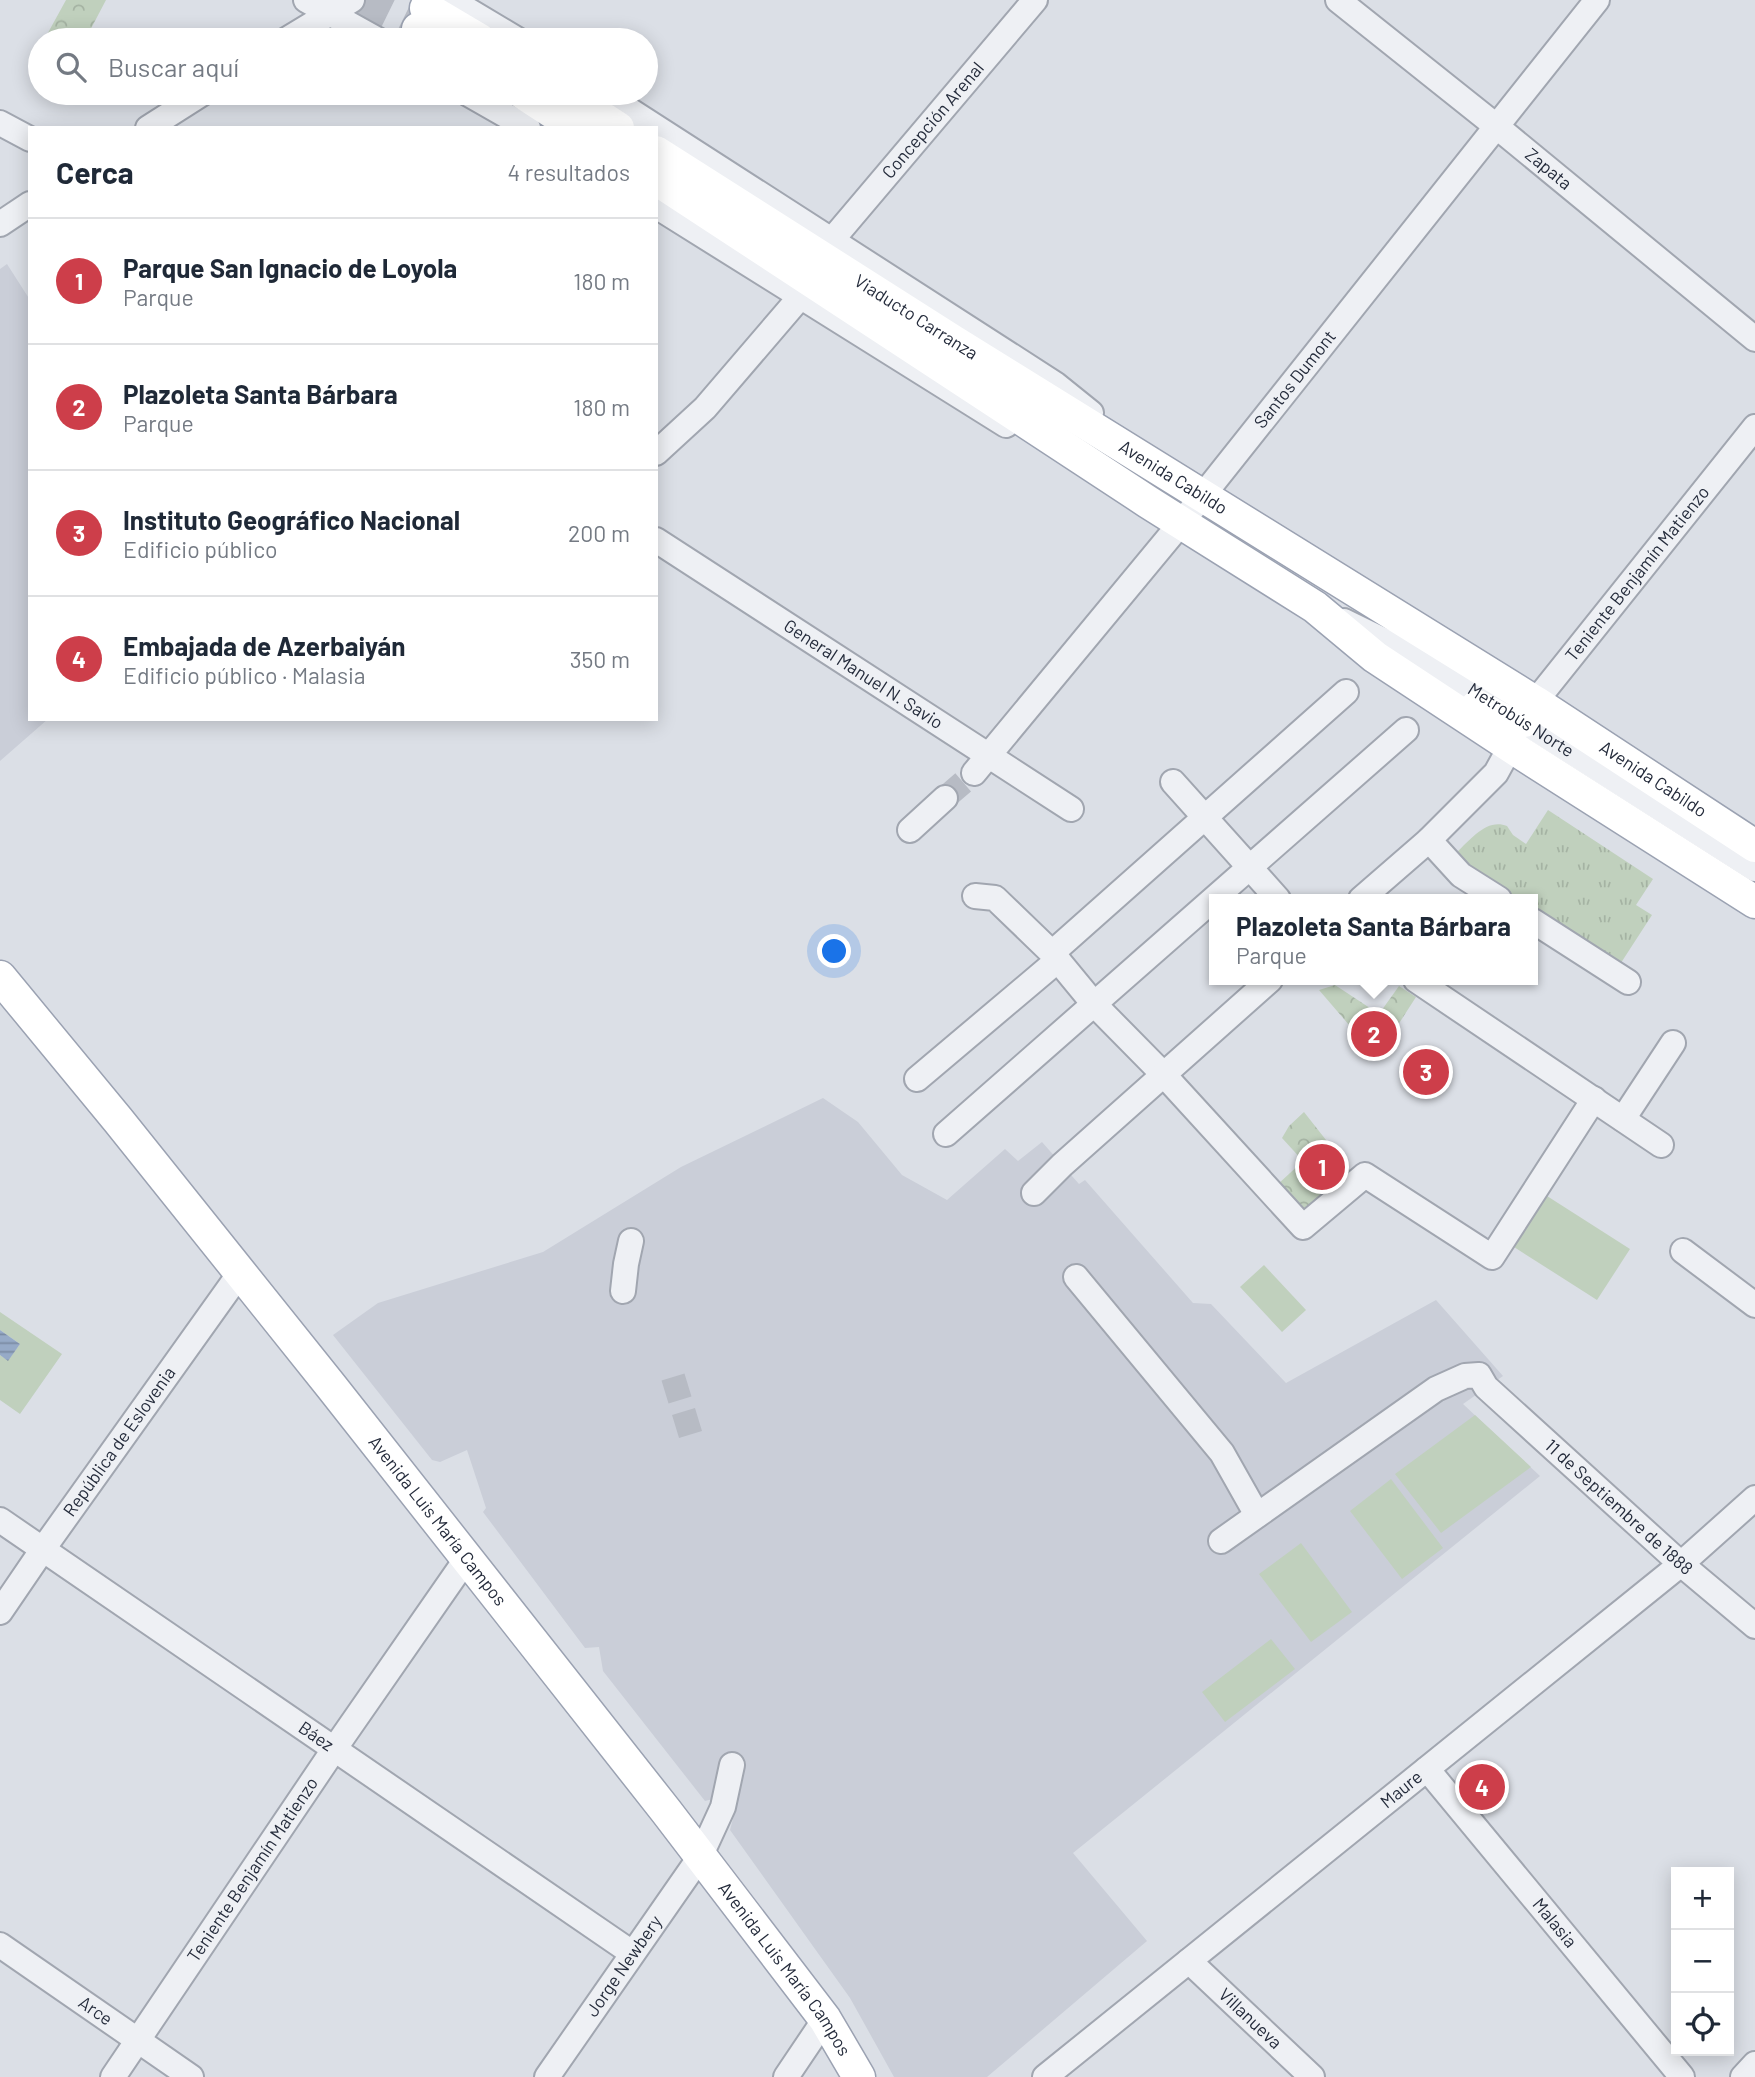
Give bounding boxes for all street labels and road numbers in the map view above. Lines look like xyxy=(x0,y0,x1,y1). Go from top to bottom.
street label: Concepción Arenal xyxy=(877,57,988,183)
street label: Zapata xyxy=(1521,143,1577,194)
street label: Viaducto Carranza xyxy=(850,269,982,364)
street label: Santos Dumont xyxy=(1249,325,1340,432)
street label: Avenida Cabildo xyxy=(1115,435,1232,519)
street label: Teniente Benjamín Matienzo xyxy=(1560,481,1714,665)
street label: General Manuel N. Savio xyxy=(780,614,948,733)
street label: Metrobús Norte xyxy=(1464,677,1579,761)
street label: Avenida Cabildo xyxy=(1596,735,1711,821)
street label: República de Eslovenia xyxy=(58,1362,180,1520)
street label: Avenida Luis María Campos xyxy=(364,1431,512,1610)
street label: 11 de Septiembre de 1888 xyxy=(1541,1434,1698,1579)
street label: Báez xyxy=(295,1716,338,1755)
street label: Maure xyxy=(1375,1765,1426,1812)
street label: Teniente Benjamín Matienzo xyxy=(182,1773,322,1966)
street label: Avenida Luis María Campos xyxy=(714,1877,856,2060)
street label: Malasia xyxy=(1528,1893,1582,1952)
street label: Jorge Newbery xyxy=(580,1911,666,2021)
street label: Villanueva xyxy=(1215,1983,1287,2053)
street label: Arce xyxy=(75,1991,117,2030)

